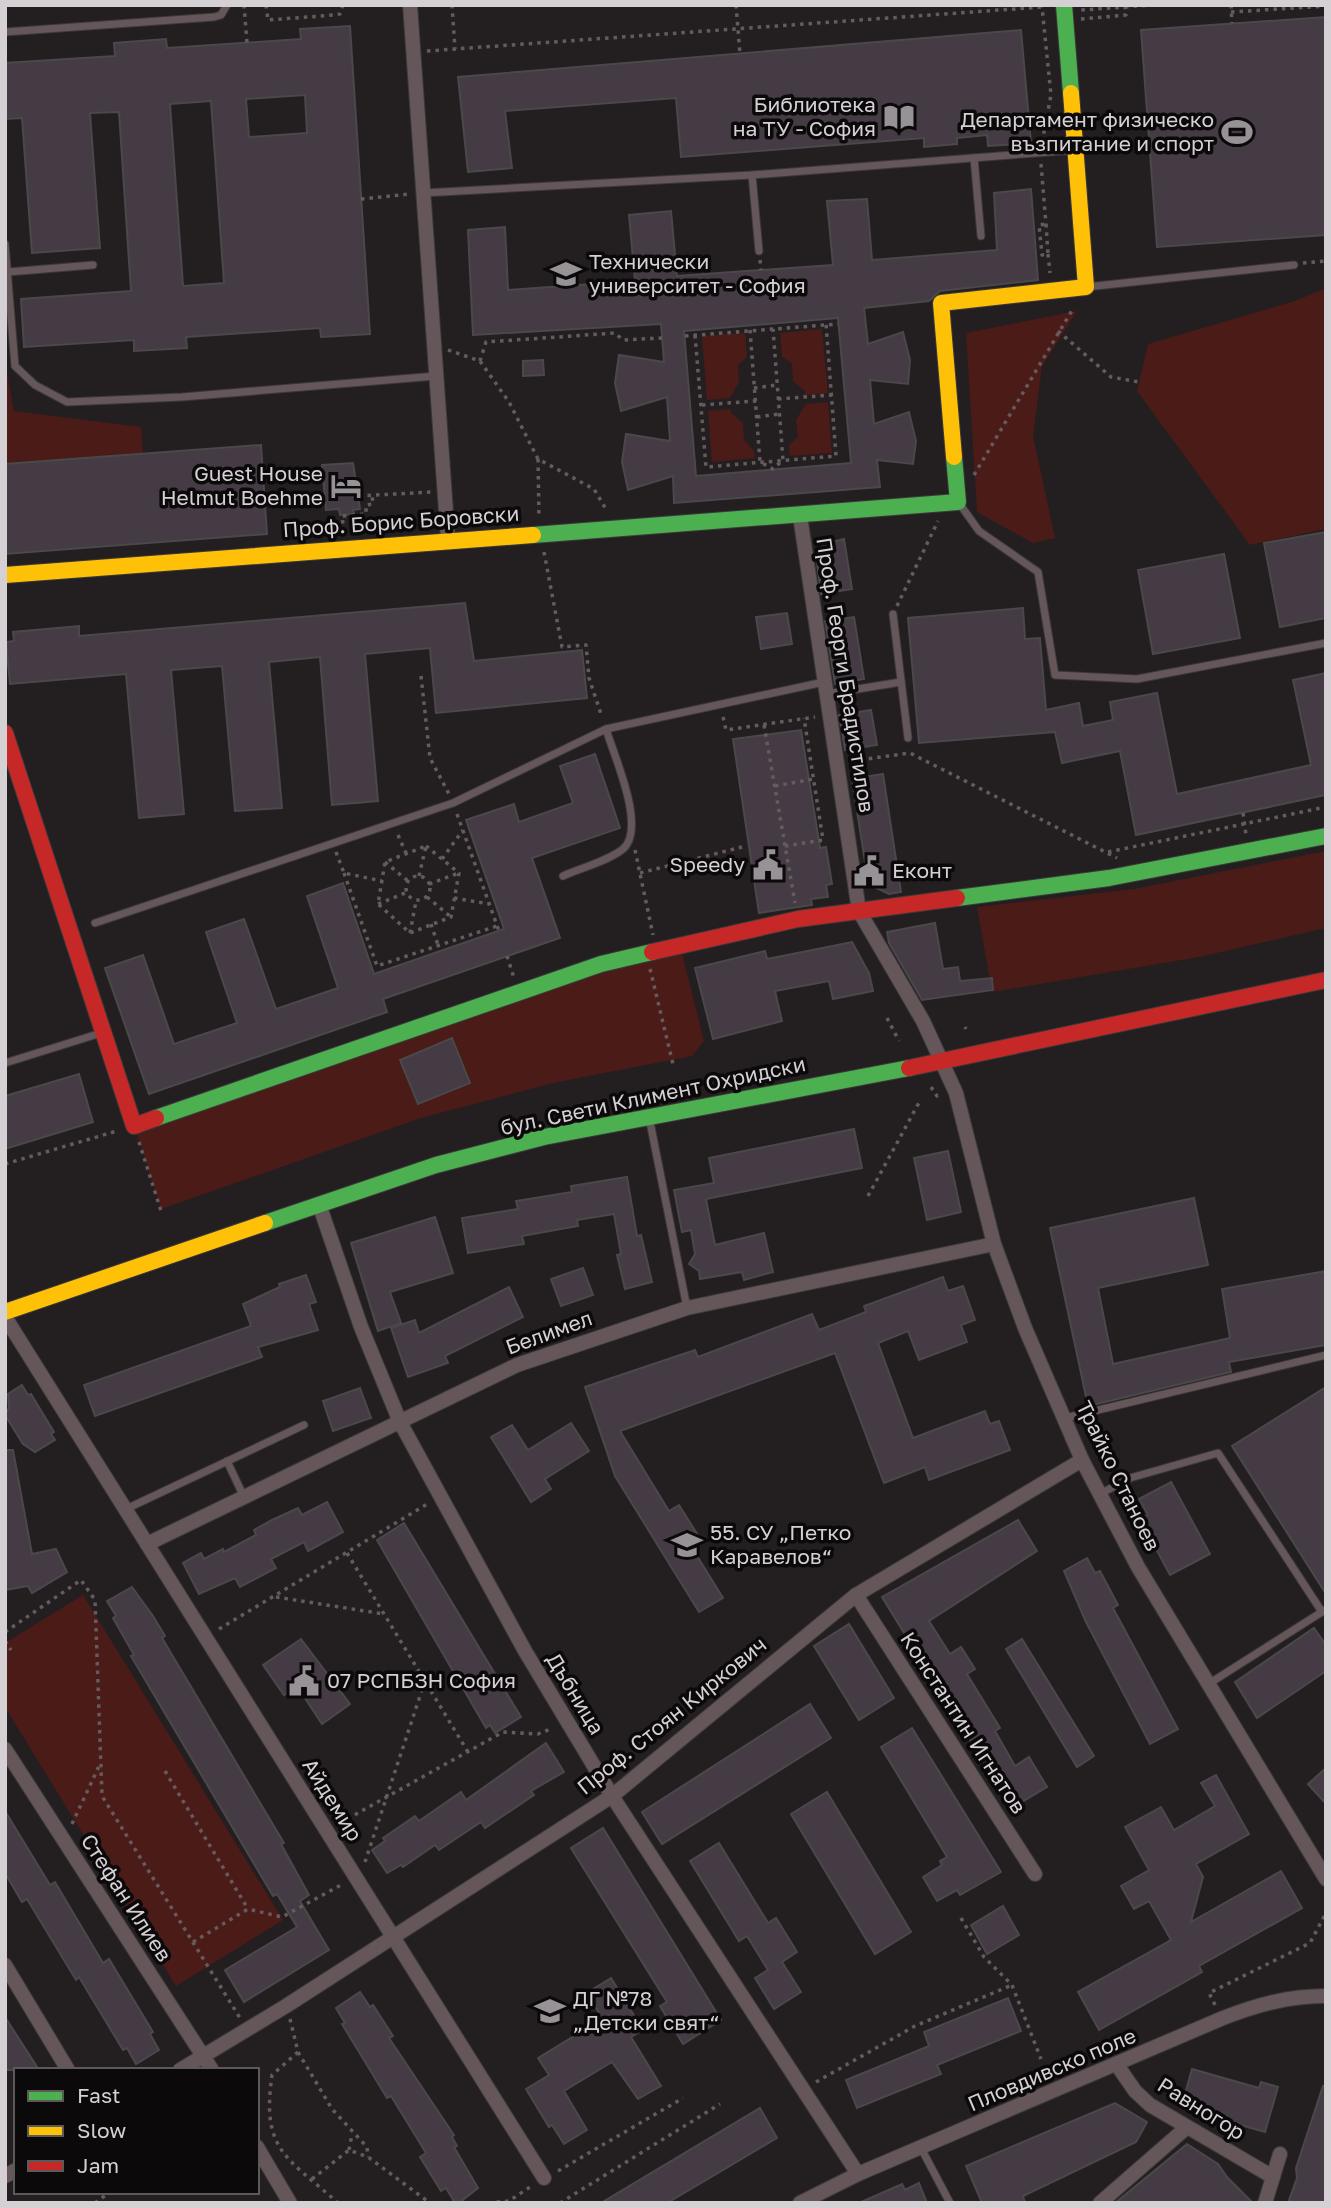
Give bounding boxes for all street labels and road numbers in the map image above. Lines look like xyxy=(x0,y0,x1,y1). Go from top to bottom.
street label: Проф. Борис Боровски xyxy=(282,500,520,542)
street label: Проф. Георги Брадистилов xyxy=(811,535,881,814)
street label: бул. Свети Климент Охридски xyxy=(498,1050,808,1140)
street label: Белимел xyxy=(502,1304,596,1360)
street label: Трайко Станоев xyxy=(1071,1396,1166,1555)
street label: Константин Игнатов xyxy=(895,1627,1032,1818)
street label: Проф. Стоян Киркович xyxy=(572,1631,771,1800)
street label: Дъбница xyxy=(541,1648,610,1739)
street label: Айдемир xyxy=(297,1753,368,1846)
street label: Стефан Илиев xyxy=(76,1829,178,1966)
street label: Пловдивско поле xyxy=(964,2022,1140,2116)
street label: Равногор xyxy=(1153,2071,1250,2145)

